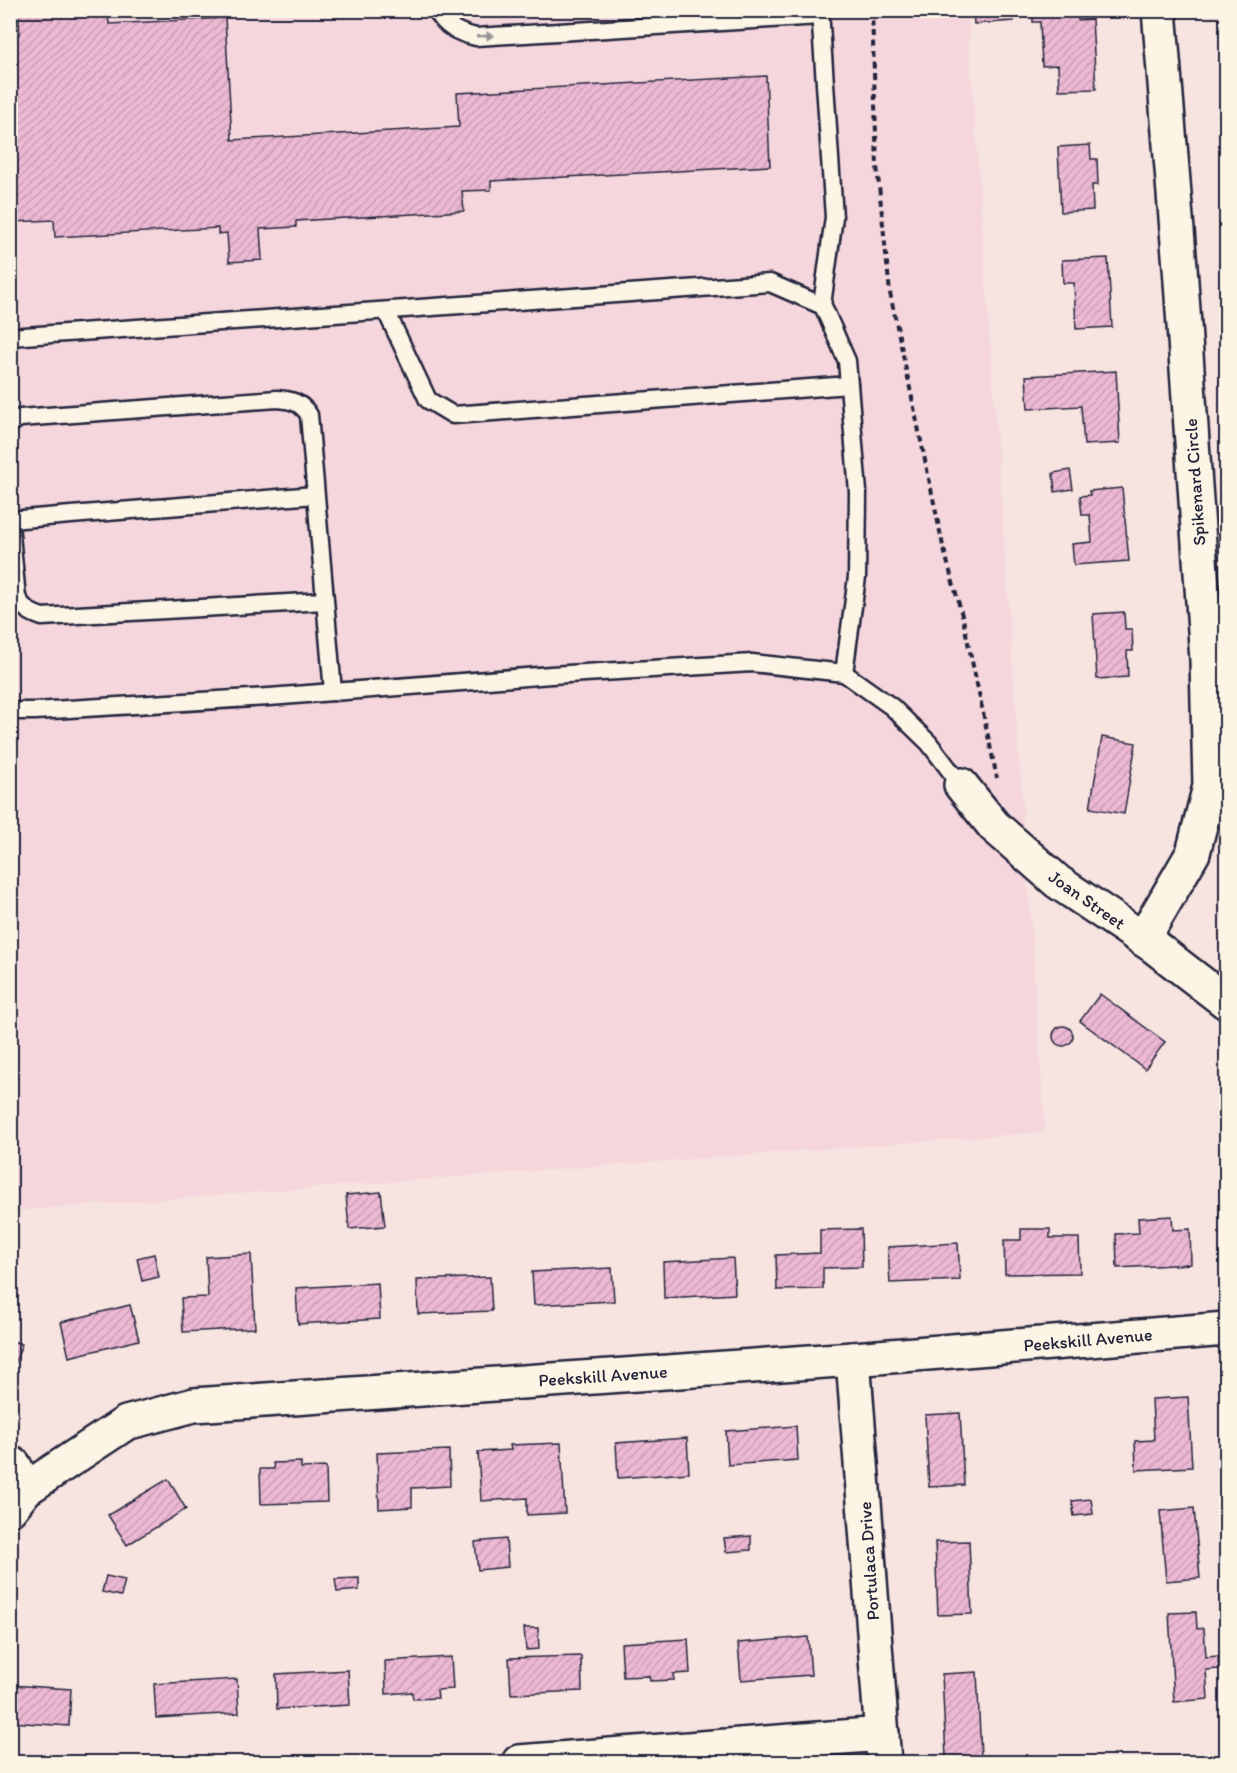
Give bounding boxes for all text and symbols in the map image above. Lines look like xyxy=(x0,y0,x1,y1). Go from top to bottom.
one-way arrow xyxy=(475,31,494,41)
street label: Spikenard Circle xyxy=(1180,418,1210,546)
street label: Joan Street xyxy=(1044,866,1130,935)
street label: Peekskill Avenue xyxy=(1023,1323,1153,1357)
street label: Peekskill Avenue xyxy=(538,1361,668,1391)
street label: Portulaca Drive xyxy=(854,1501,884,1621)

